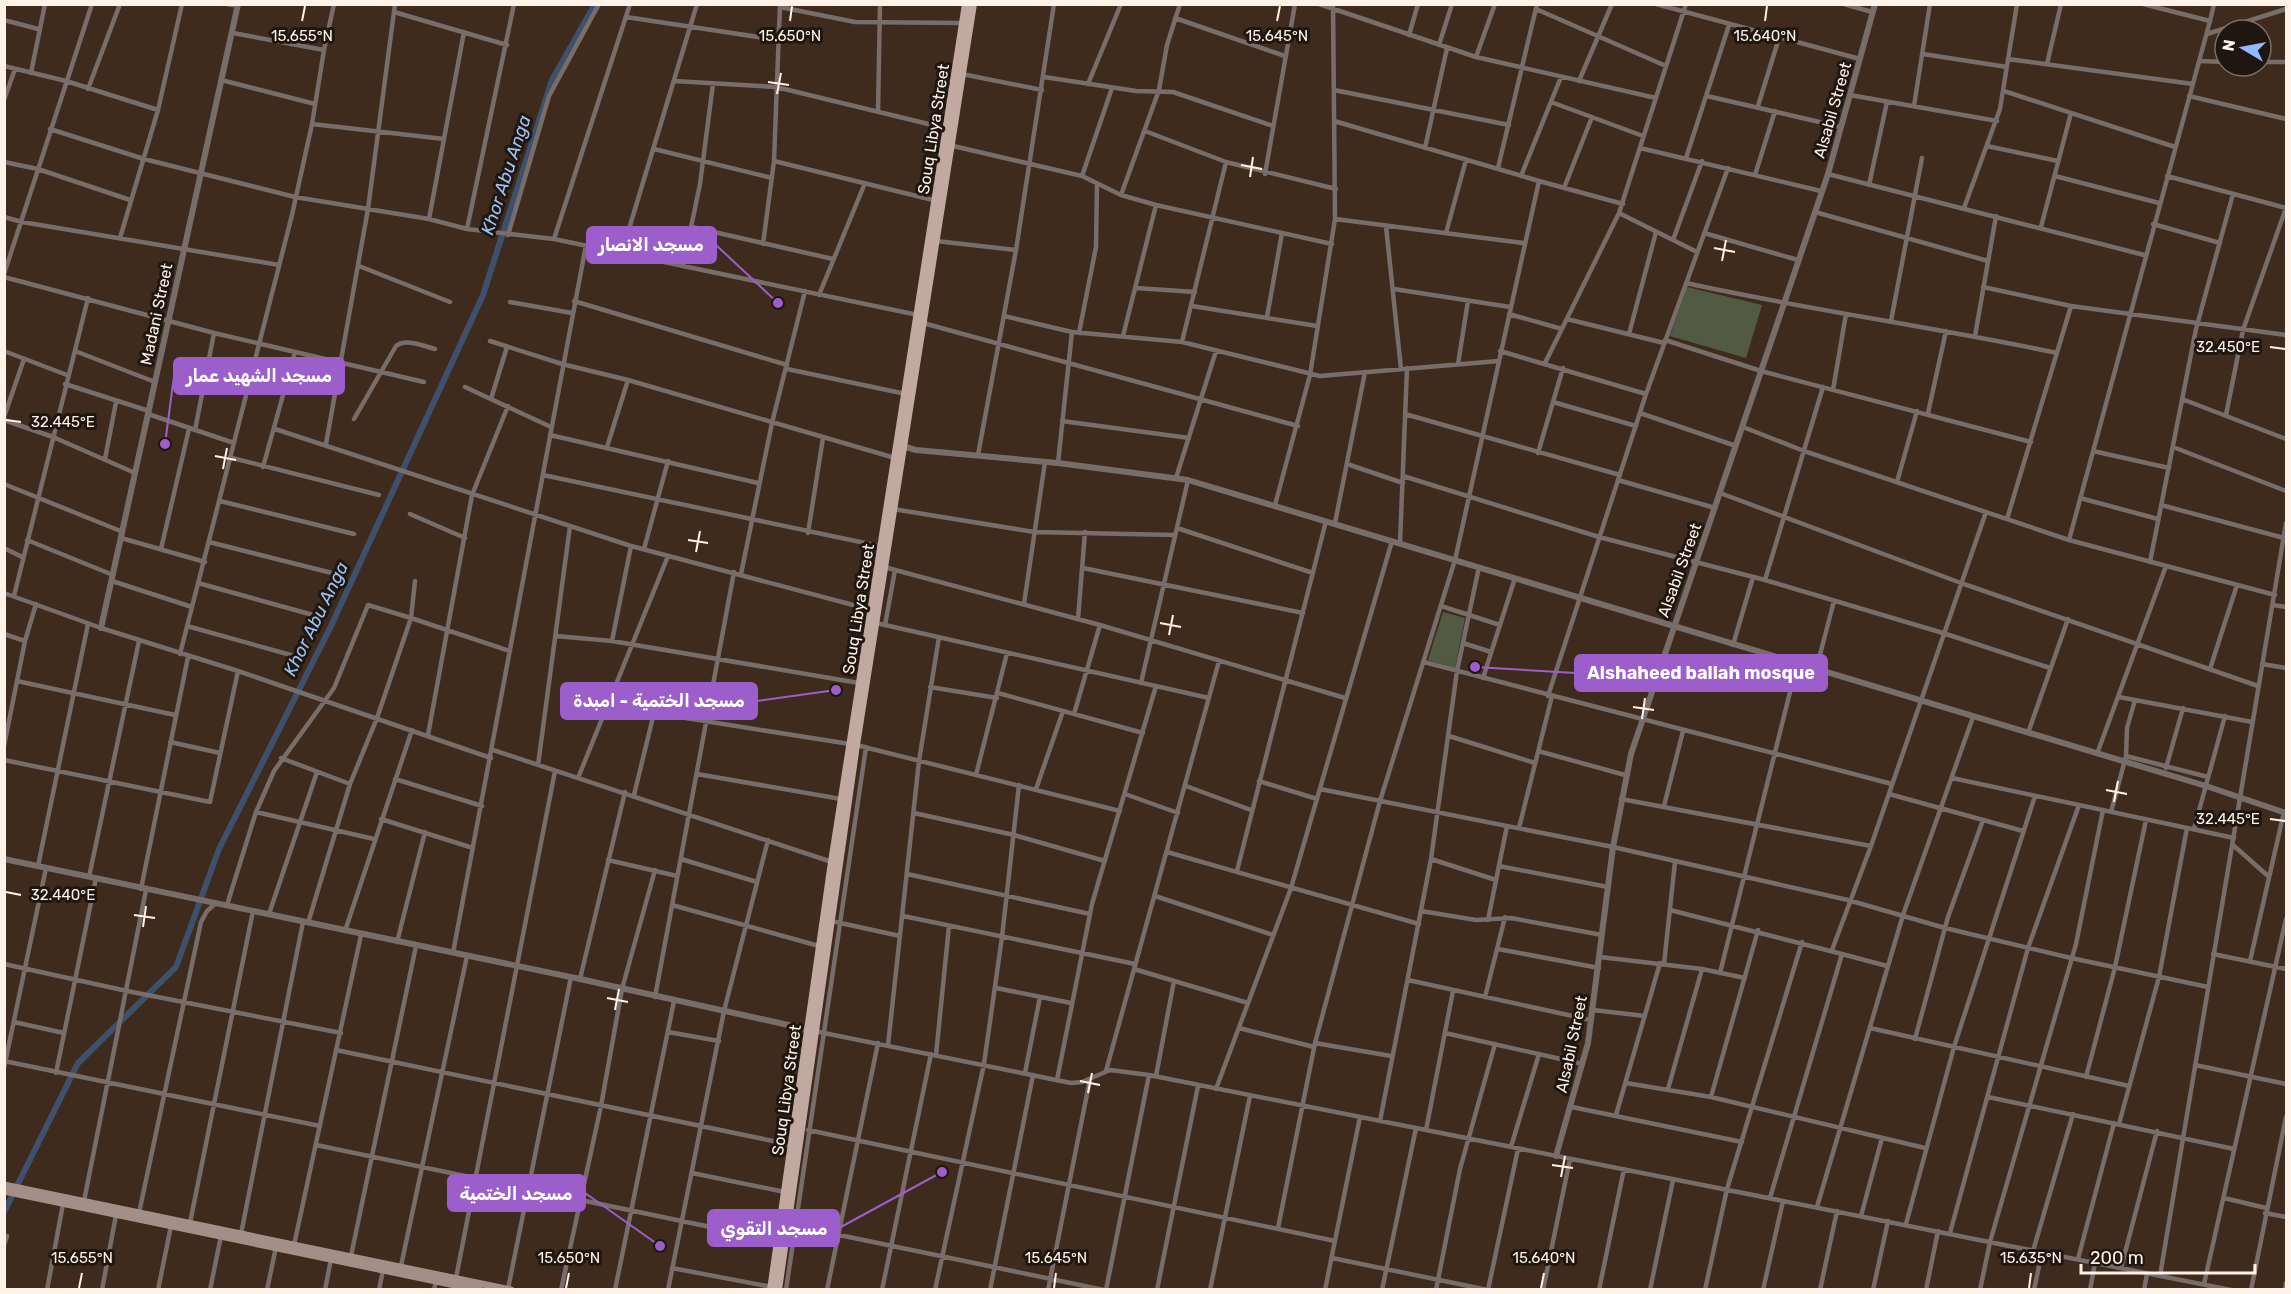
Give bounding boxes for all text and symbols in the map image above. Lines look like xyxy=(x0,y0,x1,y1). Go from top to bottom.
north arrow xyxy=(2213,18,2273,78)
text: 15.655°N xyxy=(271,27,333,45)
text: 15.650°N xyxy=(759,27,821,45)
text: 15.645°N xyxy=(1246,27,1308,45)
text: 15.640°N xyxy=(1734,27,1796,45)
text: N xyxy=(2218,38,2239,53)
street label: Alsabil Street xyxy=(1810,60,1855,160)
street label: Souq Libya Street xyxy=(914,62,953,196)
water label: Khor Abu Anga xyxy=(476,112,536,238)
callout: مسجد الانصار xyxy=(587,227,716,263)
text: مسجد الانصار xyxy=(597,234,704,256)
street label: Madani Street xyxy=(136,261,177,367)
text: 32.450°E xyxy=(2196,338,2260,356)
callout: مسجد الشهيد عمار xyxy=(174,358,344,394)
text: مسجد الشهيد عمار xyxy=(185,365,332,387)
text: 32.445°E xyxy=(31,413,95,431)
street label: Alsabil Street xyxy=(1654,520,1705,620)
street label: Souq Libya Street xyxy=(839,542,878,676)
water label: Khor Abu Anga xyxy=(279,558,353,680)
callout: Alshaheed ballah mosque xyxy=(1575,655,1827,691)
text: Alshaheed ballah mosque xyxy=(1587,662,1815,684)
callout: مسجد الختمية - امبدة xyxy=(561,683,757,719)
text: مسجد الختمية - امبدة xyxy=(573,690,745,712)
text: 32.445°E xyxy=(2196,810,2260,828)
text: 32.440°E xyxy=(31,886,95,904)
street label: Alsabil Street xyxy=(1552,994,1591,1095)
street label: Souq Libya Street xyxy=(768,1023,805,1157)
callout: مسجد الختمية xyxy=(448,1175,585,1211)
text: مسجد الختمية xyxy=(460,1183,572,1205)
callout: مسجد التقوي xyxy=(708,1210,839,1246)
text: مسجد التقوي xyxy=(721,1218,827,1242)
scale bar xyxy=(2081,1237,2255,1275)
text: 200 m xyxy=(2090,1247,2144,1269)
text: 15.655°N xyxy=(51,1249,113,1267)
text: 15.650°N xyxy=(538,1249,600,1267)
text: 15.645°N xyxy=(1025,1249,1087,1267)
text: 15.640°N xyxy=(1513,1249,1575,1267)
text: 15.635°N xyxy=(2000,1249,2062,1267)

